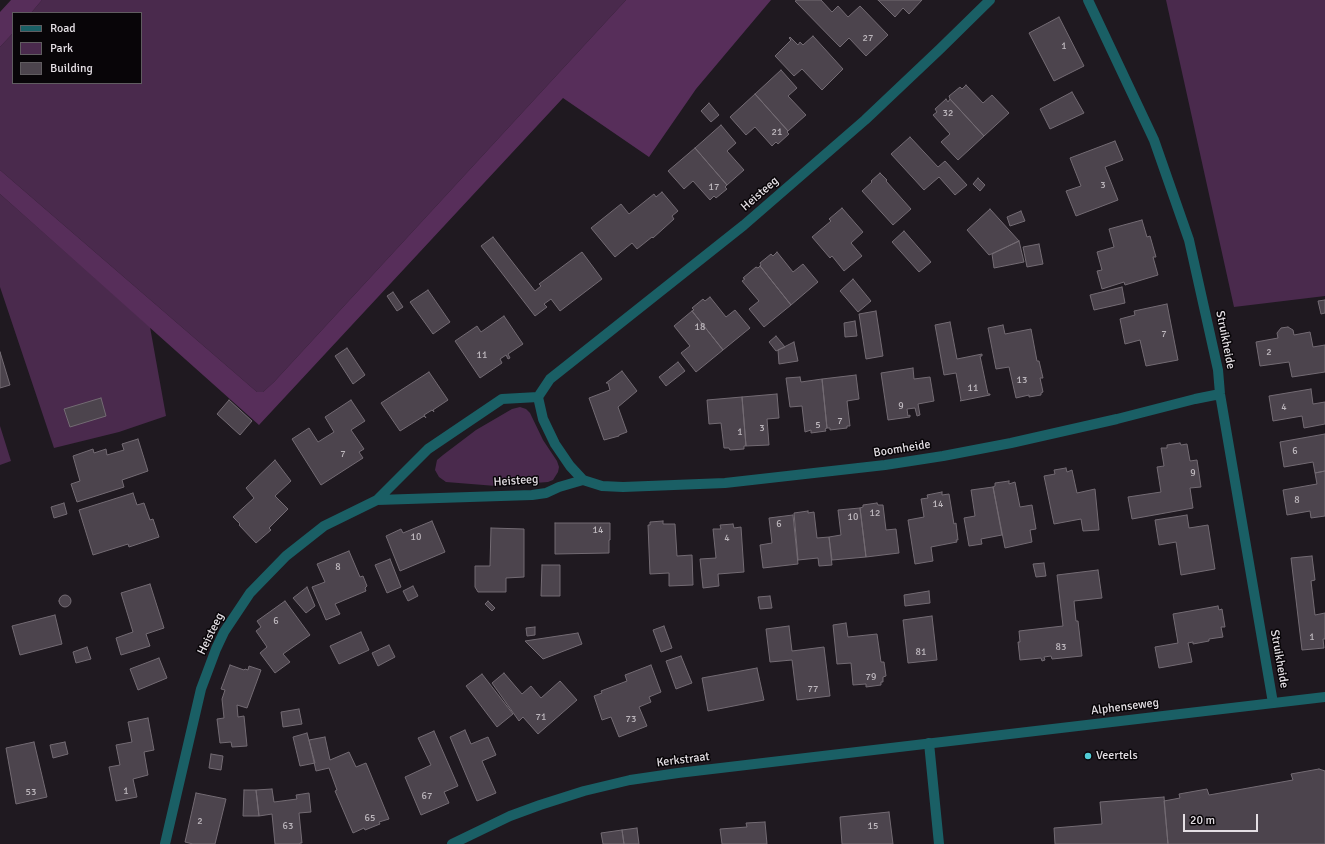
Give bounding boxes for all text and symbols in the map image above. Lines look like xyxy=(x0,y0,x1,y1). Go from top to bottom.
legend xyxy=(12,12,142,84)
text: Road xyxy=(50,21,76,36)
house number: 27 xyxy=(863,32,873,44)
house number: 1 xyxy=(1061,40,1067,52)
text: Park xyxy=(50,41,73,56)
text: Building xyxy=(50,61,93,76)
house number: 32 xyxy=(943,107,953,119)
house number: 21 xyxy=(772,126,782,138)
street label: Heisteeg xyxy=(738,174,782,214)
house number: 3 xyxy=(1100,179,1106,191)
house number: 17 xyxy=(709,181,719,193)
street label: Struikheide xyxy=(1212,310,1238,370)
house number: 18 xyxy=(695,321,705,333)
house number: 7 xyxy=(1161,328,1167,340)
house number: 2 xyxy=(1266,346,1272,358)
house number: 11 xyxy=(477,349,487,361)
house number: 13 xyxy=(1017,374,1027,386)
house number: 11 xyxy=(968,382,978,394)
house number: 9 xyxy=(898,400,904,412)
house number: 4 xyxy=(1281,401,1287,413)
house number: 7 xyxy=(837,415,843,427)
house number: 5 xyxy=(815,419,821,431)
house number: 3 xyxy=(759,422,765,434)
house number: 1 xyxy=(737,426,743,438)
street label: Boomheide xyxy=(872,437,932,461)
house number: 6 xyxy=(1292,445,1298,457)
house number: 7 xyxy=(340,448,346,460)
house number: 9 xyxy=(1190,467,1196,479)
street label: Heisteeg xyxy=(493,472,539,490)
house number: 8 xyxy=(1294,494,1300,506)
house number: 14 xyxy=(933,498,943,510)
house number: 12 xyxy=(870,507,880,519)
house number: 10 xyxy=(848,511,858,523)
house number: 6 xyxy=(776,518,782,530)
house number: 14 xyxy=(593,524,603,536)
house number: 10 xyxy=(411,531,421,543)
house number: 4 xyxy=(724,532,730,544)
house number: 8 xyxy=(335,561,341,573)
street label: Heisteeg xyxy=(195,611,227,657)
house number: 6 xyxy=(273,615,279,627)
street label: Struikheide xyxy=(1267,629,1291,689)
house number: 1 xyxy=(1309,631,1315,643)
house number: 83 xyxy=(1056,641,1066,653)
house number: 81 xyxy=(916,646,926,658)
house number: 79 xyxy=(866,671,876,683)
house number: 77 xyxy=(808,683,818,695)
street label: Alphenseweg xyxy=(1090,696,1160,718)
house number: 71 xyxy=(536,711,546,723)
house number: 73 xyxy=(626,713,636,725)
place label: Veertels xyxy=(1096,749,1138,763)
street label: Kerkstraat xyxy=(656,750,710,770)
marker: Veertels xyxy=(1083,751,1093,761)
house number: 1 xyxy=(123,785,129,797)
house number: 53 xyxy=(26,786,36,798)
house number: 67 xyxy=(422,790,432,802)
scale bar xyxy=(1185,806,1260,832)
house number: 65 xyxy=(365,812,375,824)
text: 20 m xyxy=(1190,813,1215,828)
house number: 2 xyxy=(197,815,203,827)
house number: 63 xyxy=(283,820,293,832)
house number: 15 xyxy=(868,820,878,832)

